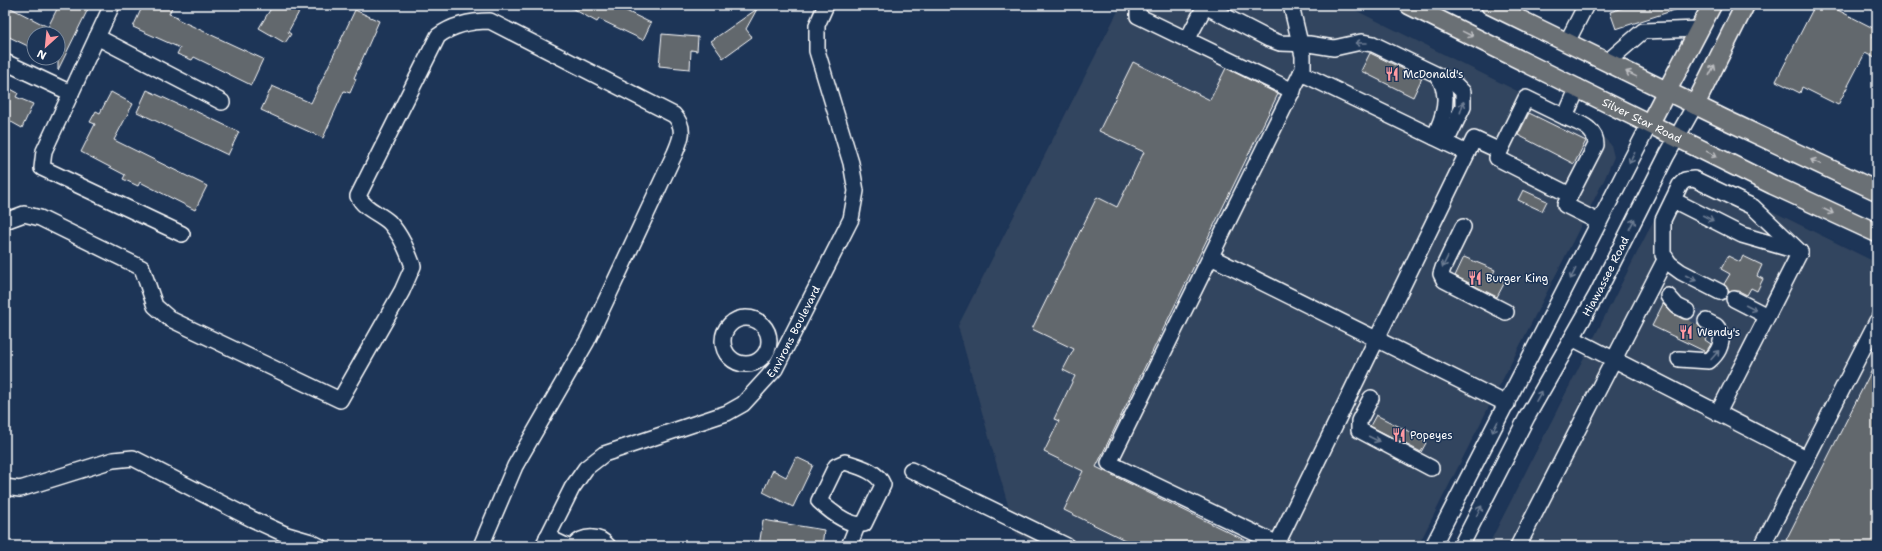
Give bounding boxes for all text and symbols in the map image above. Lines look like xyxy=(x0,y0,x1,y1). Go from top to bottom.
north arrow xyxy=(26,26,66,66)
one-way arrow xyxy=(1461,31,1473,38)
one-way arrow xyxy=(1355,39,1368,47)
text: N xyxy=(34,46,49,63)
one-way arrow xyxy=(1709,64,1717,76)
restaurant icon: McDonald's xyxy=(1384,66,1400,82)
place label: McDonald's xyxy=(1403,67,1463,82)
one-way arrow xyxy=(1626,70,1638,77)
street label: Silver Star Road xyxy=(1600,95,1684,147)
one-way arrow xyxy=(1459,101,1466,114)
one-way arrow xyxy=(1705,151,1717,158)
one-way arrow xyxy=(1628,152,1635,164)
one-way arrow xyxy=(1811,158,1823,165)
one-way arrow xyxy=(1822,208,1834,215)
one-way arrow xyxy=(1702,214,1714,222)
one-way arrow xyxy=(1629,218,1636,230)
street label: Hiawassee Road xyxy=(1579,234,1633,319)
one-way arrow xyxy=(1441,256,1448,268)
one-way arrow xyxy=(1569,267,1576,279)
restaurant icon: Burger King xyxy=(1467,270,1483,286)
place label: Burger King xyxy=(1486,271,1549,286)
one-way arrow xyxy=(1685,274,1697,282)
street label: Environs Boulevard xyxy=(763,283,824,381)
one-way arrow xyxy=(1744,305,1756,312)
restaurant icon: Wendy's xyxy=(1678,324,1694,340)
place label: Wendy's xyxy=(1697,325,1740,340)
one-way arrow xyxy=(1710,349,1719,360)
one-way arrow xyxy=(1535,390,1543,402)
one-way arrow xyxy=(1491,421,1498,433)
restaurant icon: Popeyes xyxy=(1391,427,1407,443)
place label: Popeyes xyxy=(1410,428,1453,443)
one-way arrow xyxy=(1367,436,1379,443)
one-way arrow xyxy=(1475,506,1483,518)

